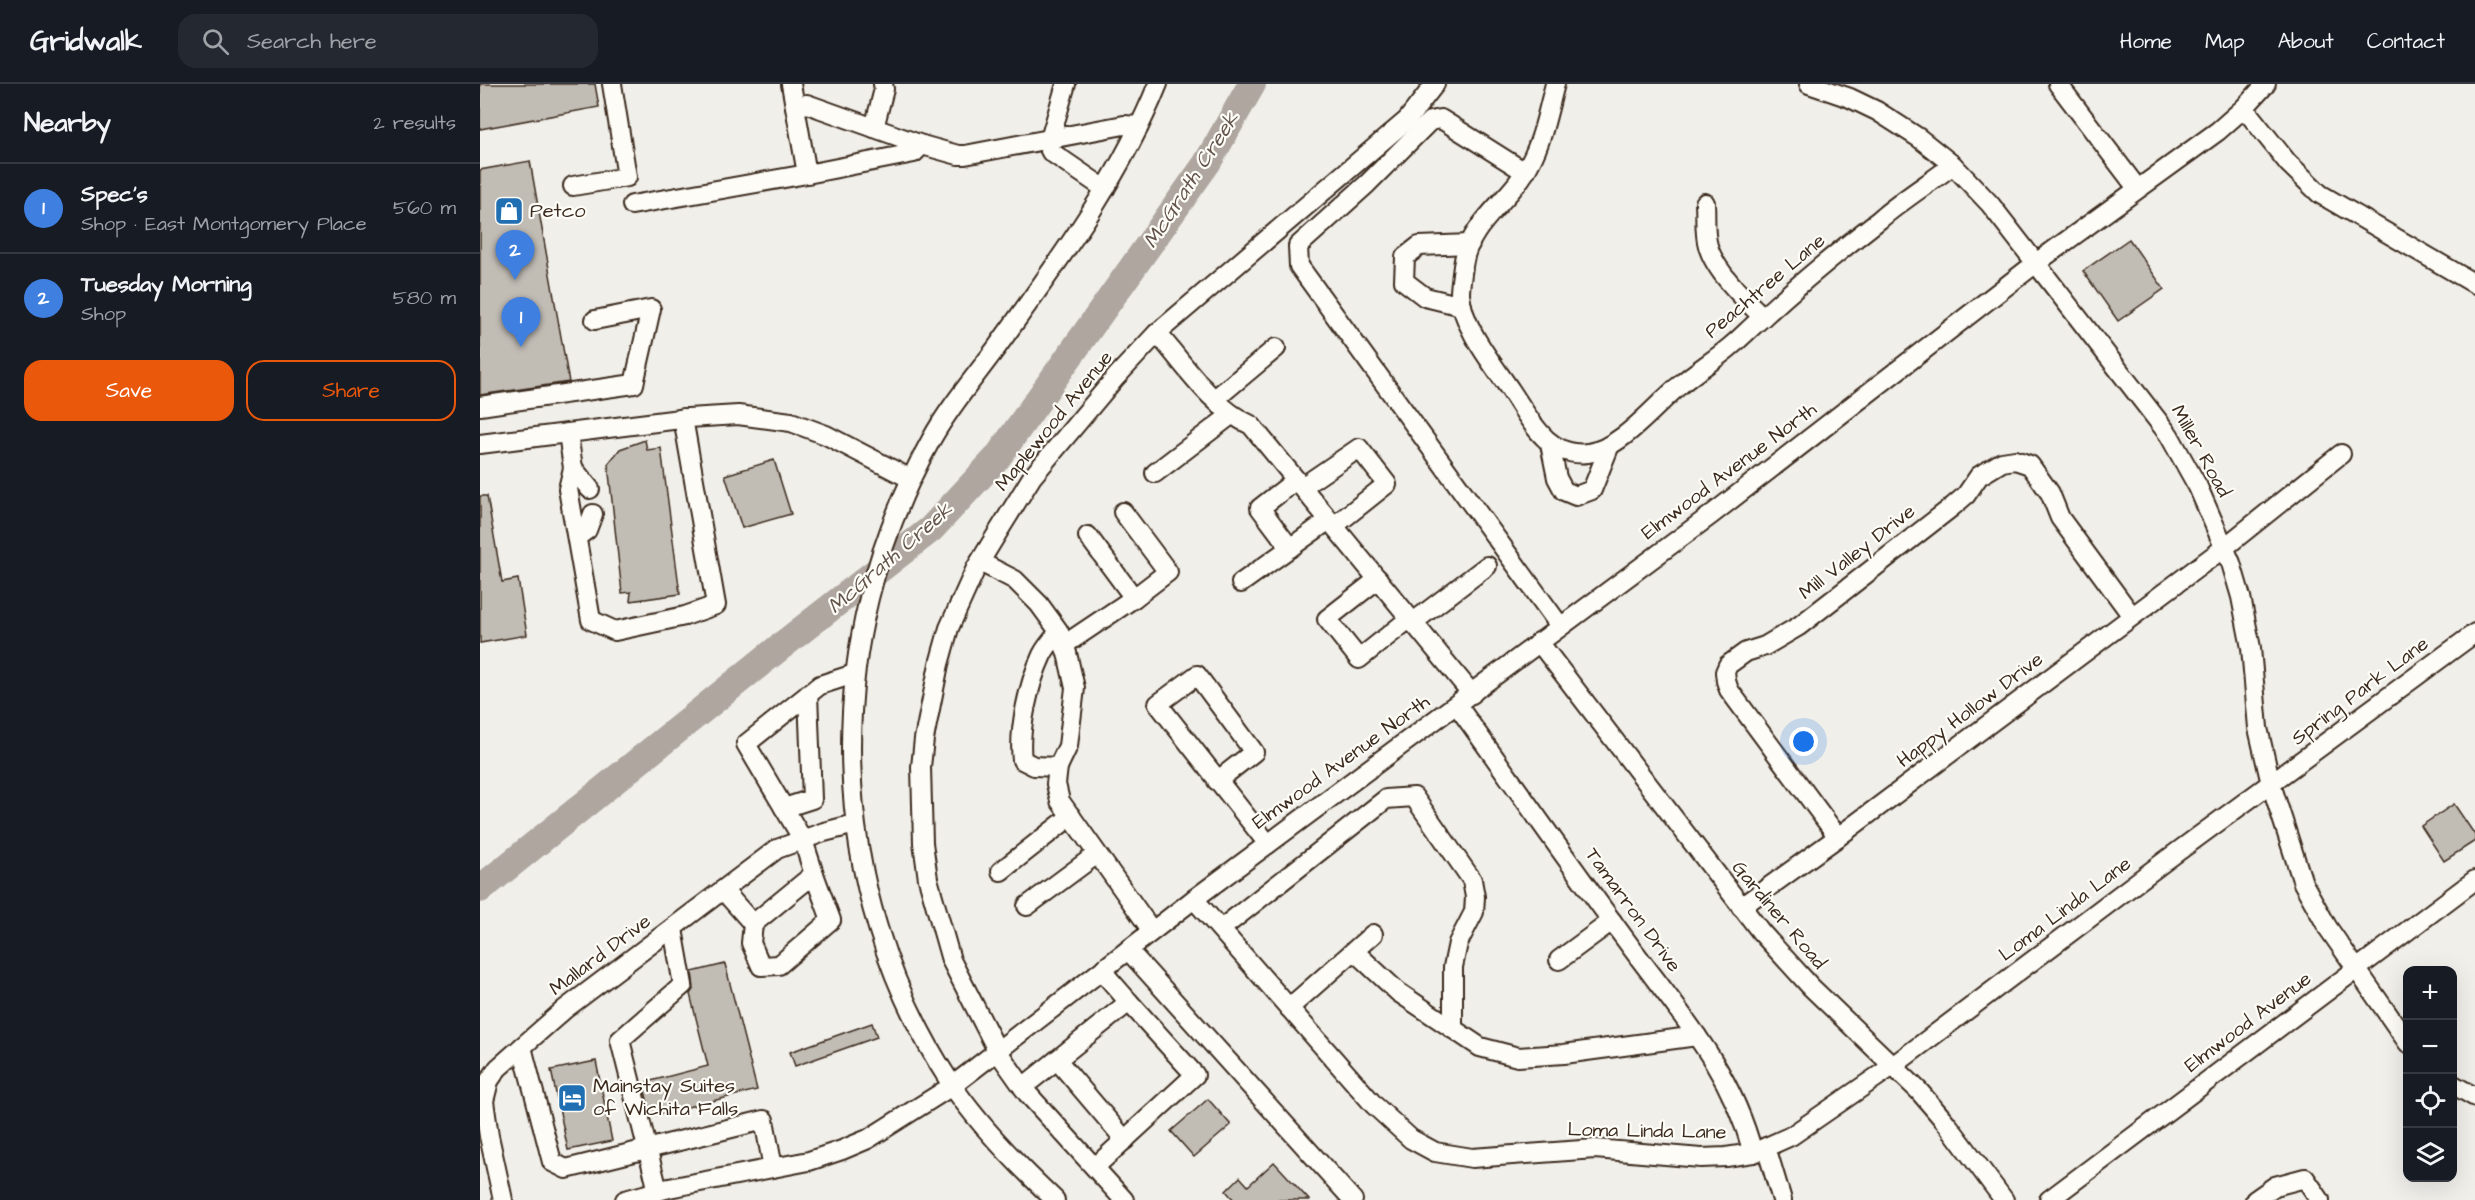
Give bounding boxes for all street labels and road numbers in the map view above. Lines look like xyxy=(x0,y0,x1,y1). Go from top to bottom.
street label: Peachtree Lane xyxy=(1699,227,1832,345)
street label: Maplewood Avenue xyxy=(988,345,1120,497)
street label: Elmwood Avenue North xyxy=(1635,396,1823,546)
street label: Miller Road xyxy=(2164,400,2238,502)
street label: Mill Valley Drive xyxy=(1793,497,1922,607)
street label: Spring Park Lane xyxy=(2285,630,2435,753)
street label: Happy Hollow Drive xyxy=(1891,646,2050,775)
street label: Elmwood Avenue North xyxy=(1246,688,1436,836)
street label: Tamarron Drive xyxy=(1578,842,1688,978)
street label: Loma Linda Lane xyxy=(1993,850,2137,968)
street label: Gardiner Road xyxy=(1725,855,1833,975)
street label: Mallard Drive xyxy=(543,907,657,1003)
street label: Elmwood Avenue xyxy=(2179,965,2317,1079)
street label: Loma Linda Lane xyxy=(1567,1116,1727,1146)

